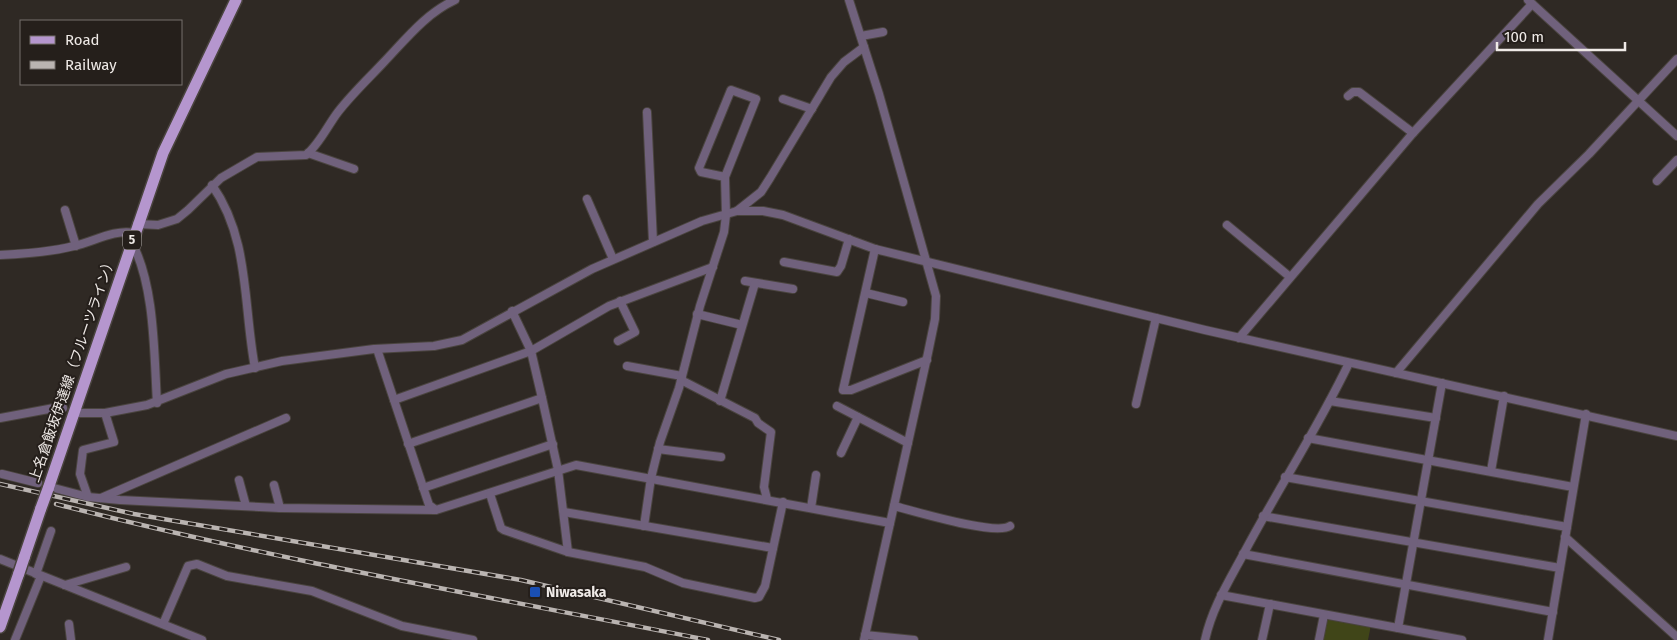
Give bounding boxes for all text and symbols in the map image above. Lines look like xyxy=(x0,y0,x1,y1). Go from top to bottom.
legend xyxy=(20,20,182,85)
scale bar xyxy=(1497,20,1624,52)
text: 100 m xyxy=(1504,28,1544,46)
text: Road xyxy=(65,31,100,49)
text: Railway xyxy=(65,56,117,74)
road number: 5 xyxy=(123,230,141,250)
street label: 上名倉飯坂伊達線（フルーツライン） xyxy=(26,254,119,484)
place label: Niwasaka xyxy=(546,584,607,601)
marker: Niwasaka xyxy=(528,585,542,599)

